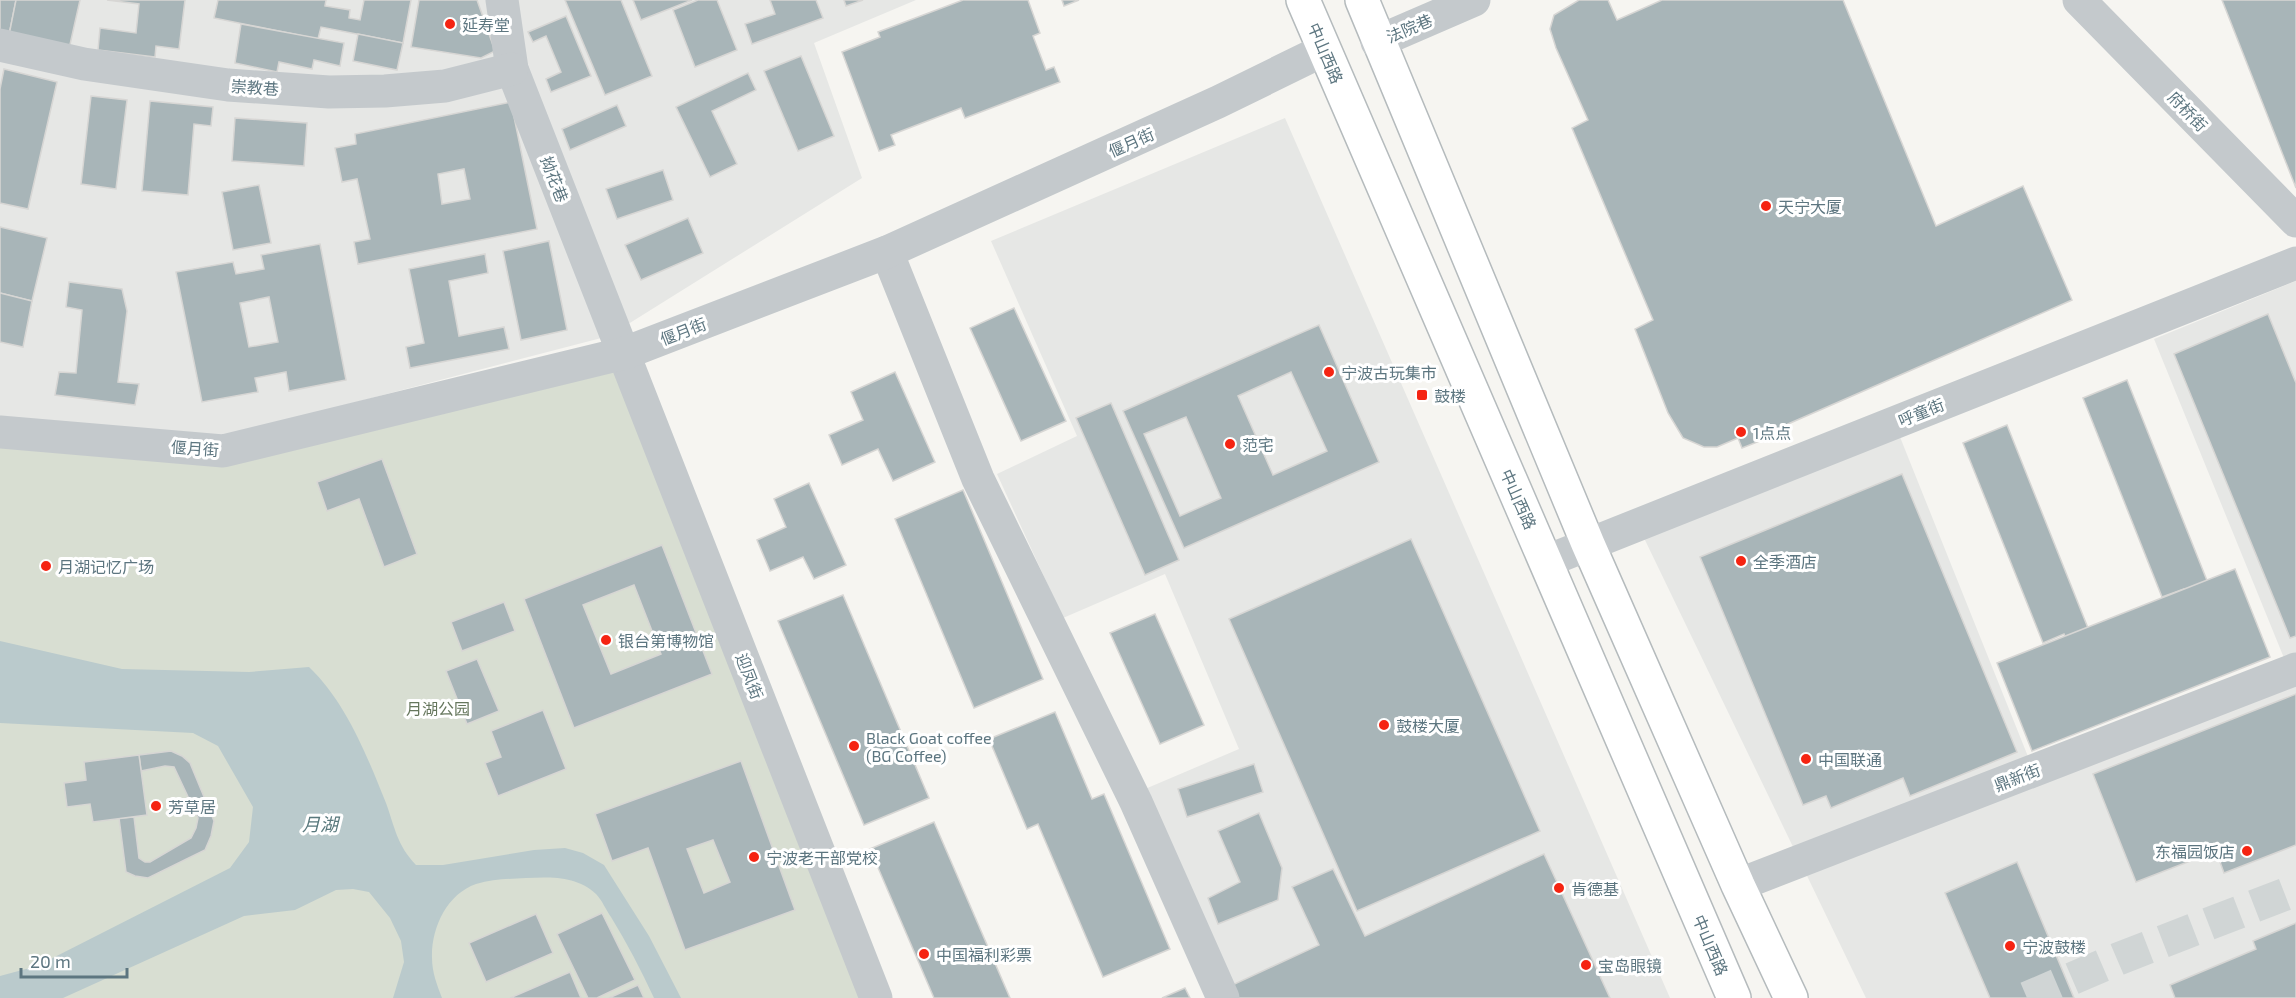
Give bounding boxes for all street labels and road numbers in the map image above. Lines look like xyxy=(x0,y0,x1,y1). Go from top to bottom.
street label: 法院巷 xyxy=(1383,10,1435,46)
street label: 中山西路 xyxy=(1305,20,1347,86)
street label: 崇教巷 xyxy=(230,76,280,98)
street label: 府桥街 xyxy=(2164,87,2212,135)
street label: 偃月街 xyxy=(1105,124,1157,160)
street label: 拗花巷 xyxy=(538,153,572,205)
street label: 偃月街 xyxy=(657,314,709,348)
street label: 呼童街 xyxy=(1895,394,1947,430)
street label: 偃月街 xyxy=(170,437,220,459)
street label: 中山西路 xyxy=(1497,466,1541,532)
street label: 迎凤街 xyxy=(733,650,767,702)
street label: 鼎新街 xyxy=(1991,760,2043,794)
street label: 中山西路 xyxy=(1690,912,1732,978)

